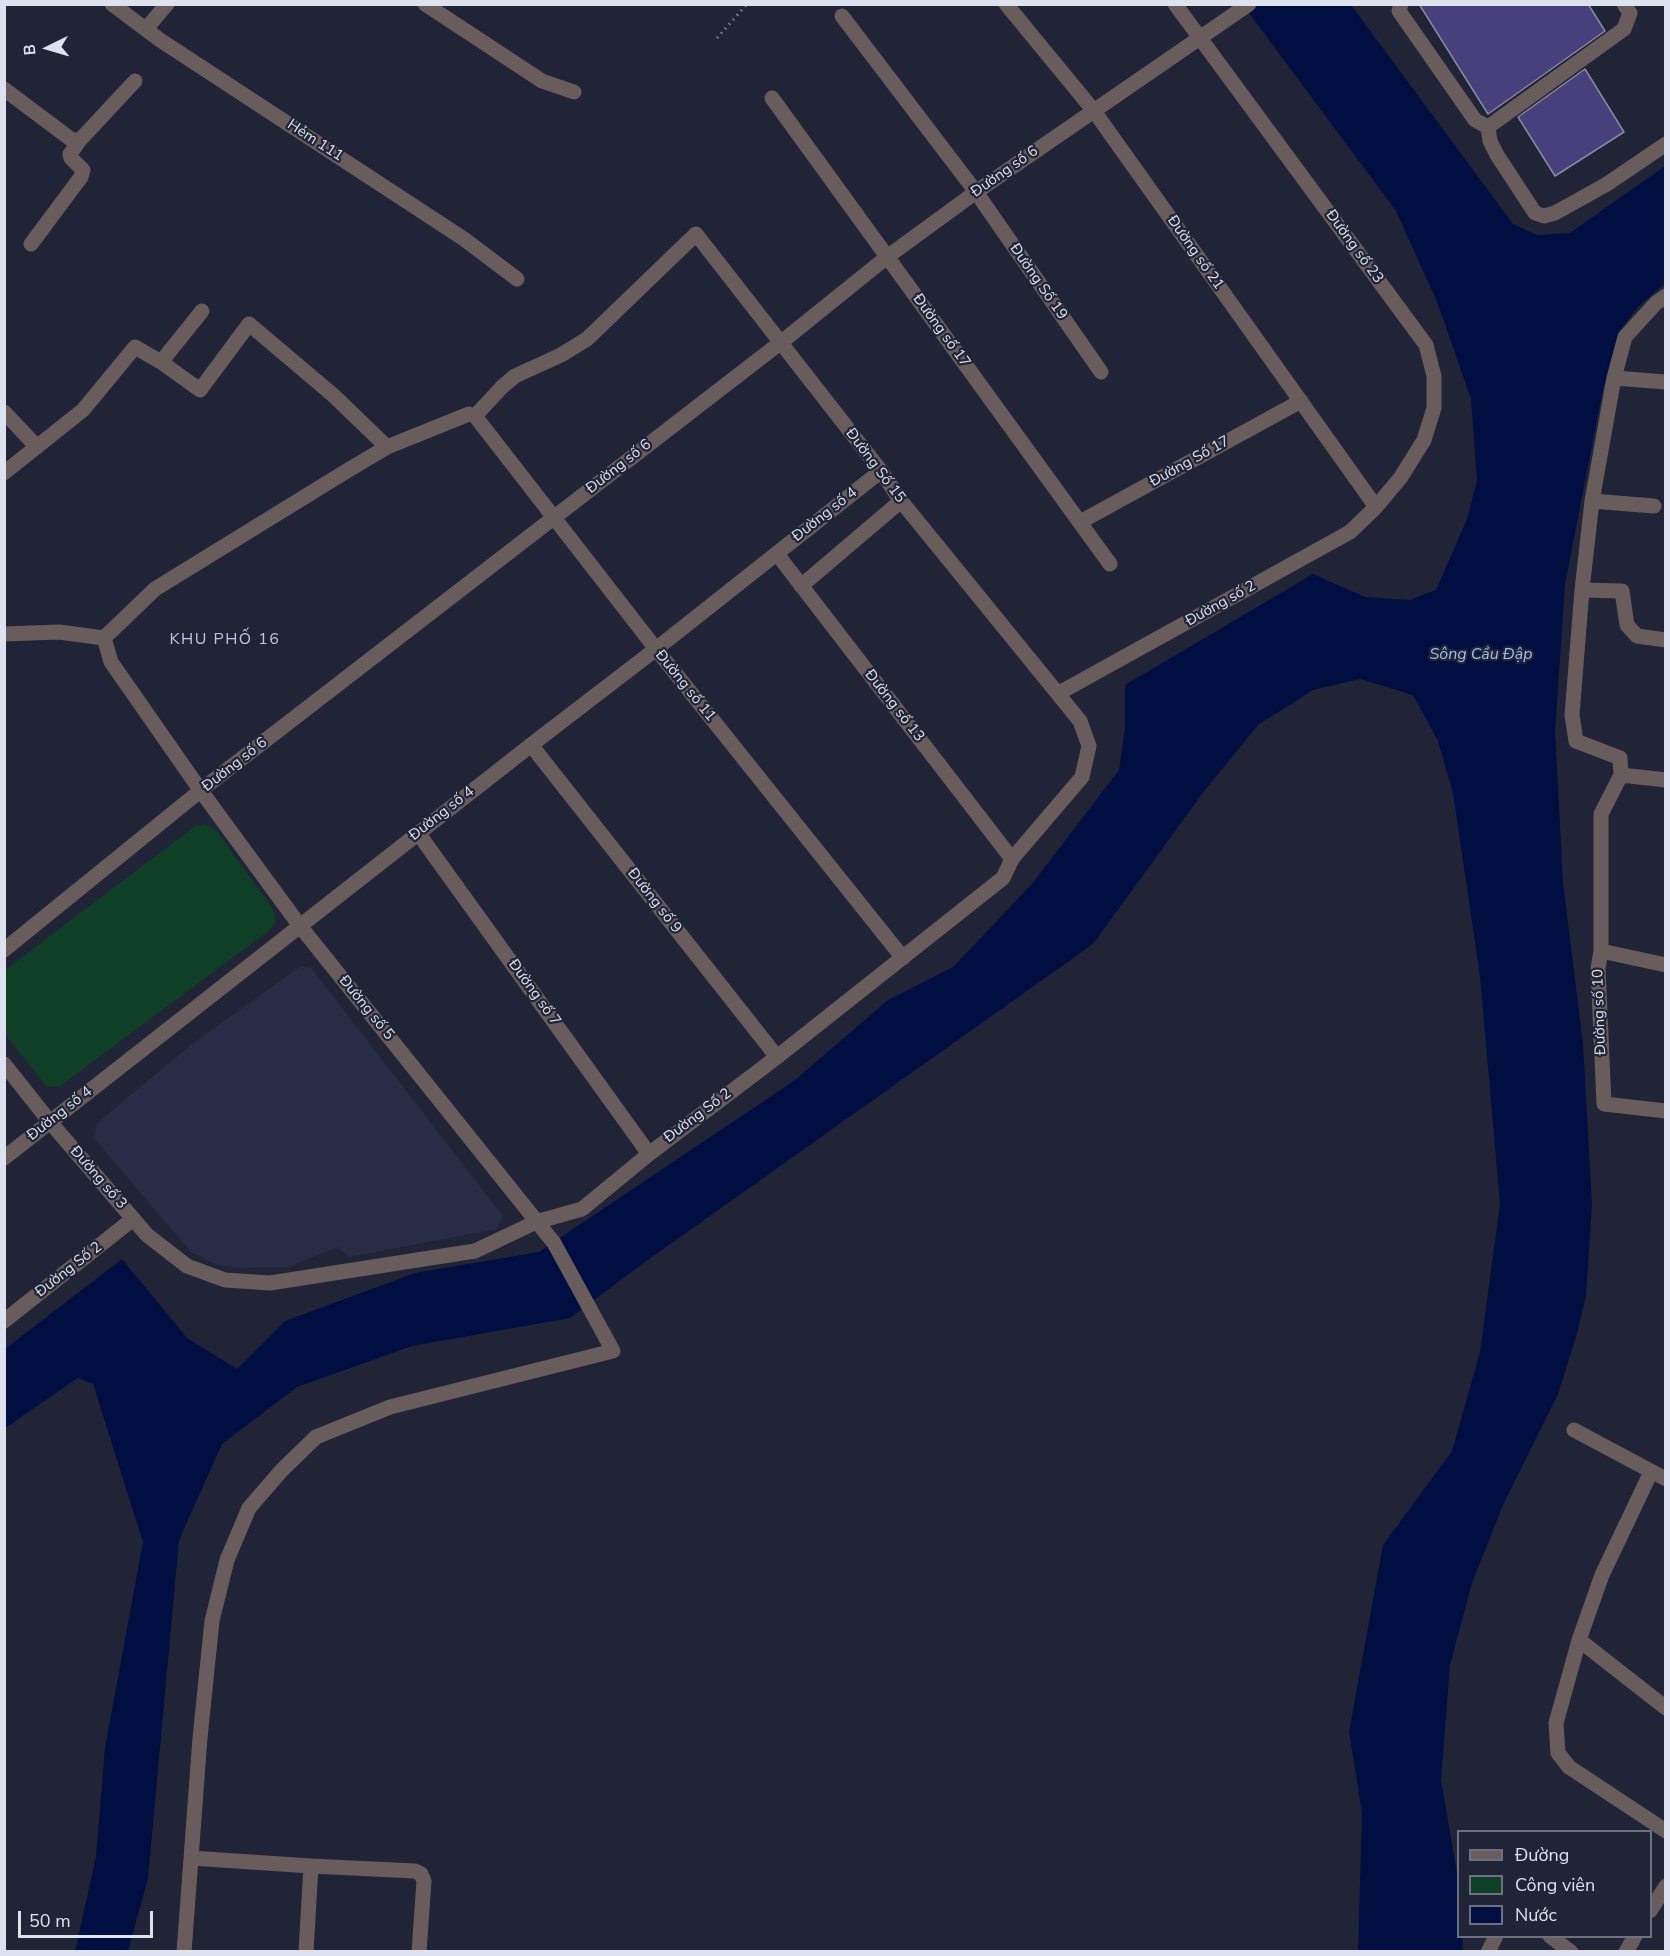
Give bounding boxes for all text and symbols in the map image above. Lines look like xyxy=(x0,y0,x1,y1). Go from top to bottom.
north arrow xyxy=(18,18,78,78)
text: B xyxy=(19,43,42,56)
street label: Hẻm 111 xyxy=(284,116,346,166)
street label: Đường số 6 xyxy=(968,142,1042,202)
street label: Đường số 23 xyxy=(1321,207,1387,287)
street label: Đường số 21 xyxy=(1163,212,1227,294)
street label: Đường Số 19 xyxy=(1005,241,1071,323)
street label: Đường số 17 xyxy=(908,291,974,371)
street label: Đường Số 15 xyxy=(841,425,909,507)
street label: Đường Số 17 xyxy=(1147,433,1233,491)
street label: Đường số 6 xyxy=(583,436,655,498)
street label: Đường số 4 xyxy=(789,484,861,546)
street label: Đường số 2 xyxy=(1183,577,1259,631)
district label: KHU PHỐ 16 xyxy=(170,630,280,650)
water label: Sông Cầu Đập xyxy=(1429,645,1533,665)
street label: Đường số 11 xyxy=(651,647,719,725)
street label: Đường số 13 xyxy=(860,666,928,746)
street label: Đường số 6 xyxy=(199,734,271,796)
street label: Đường số 4 xyxy=(406,783,478,845)
street label: Đường số 9 xyxy=(623,865,685,937)
street label: Đường số 7 xyxy=(504,956,564,1030)
street label: Đường số 10 xyxy=(1589,968,1611,1056)
street label: Đường số 5 xyxy=(335,972,397,1044)
street label: Đường số 4 xyxy=(24,1083,96,1145)
street label: Đường Số 2 xyxy=(661,1085,735,1147)
street label: Đường số 3 xyxy=(66,1143,130,1213)
street label: Đường Số 2 xyxy=(32,1238,106,1302)
legend xyxy=(1457,1830,1652,1938)
text: Đường xyxy=(1515,1843,1569,1867)
text: Công viên xyxy=(1515,1873,1595,1897)
scale bar xyxy=(21,1899,156,1937)
text: Nước xyxy=(1515,1903,1557,1927)
text: 50 m xyxy=(29,1909,71,1933)

